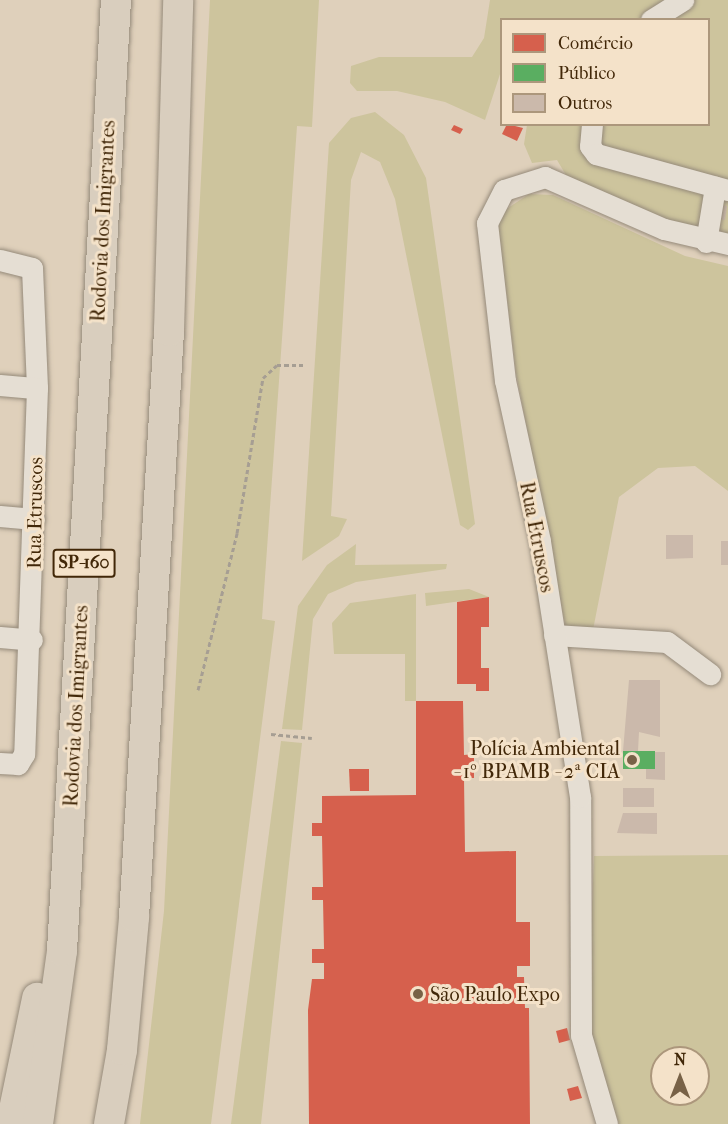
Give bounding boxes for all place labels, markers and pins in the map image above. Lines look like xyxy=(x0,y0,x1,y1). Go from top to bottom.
place label: Polícia Ambiental - 1º BPAMB - 2ª CIA xyxy=(453,736,620,783)
marker: Polícia Ambiental - 1º BPAMB - 2ª CIA xyxy=(625,753,639,767)
place label: São Paulo Expo xyxy=(430,982,560,1006)
marker: São Paulo Expo xyxy=(411,987,425,1001)

